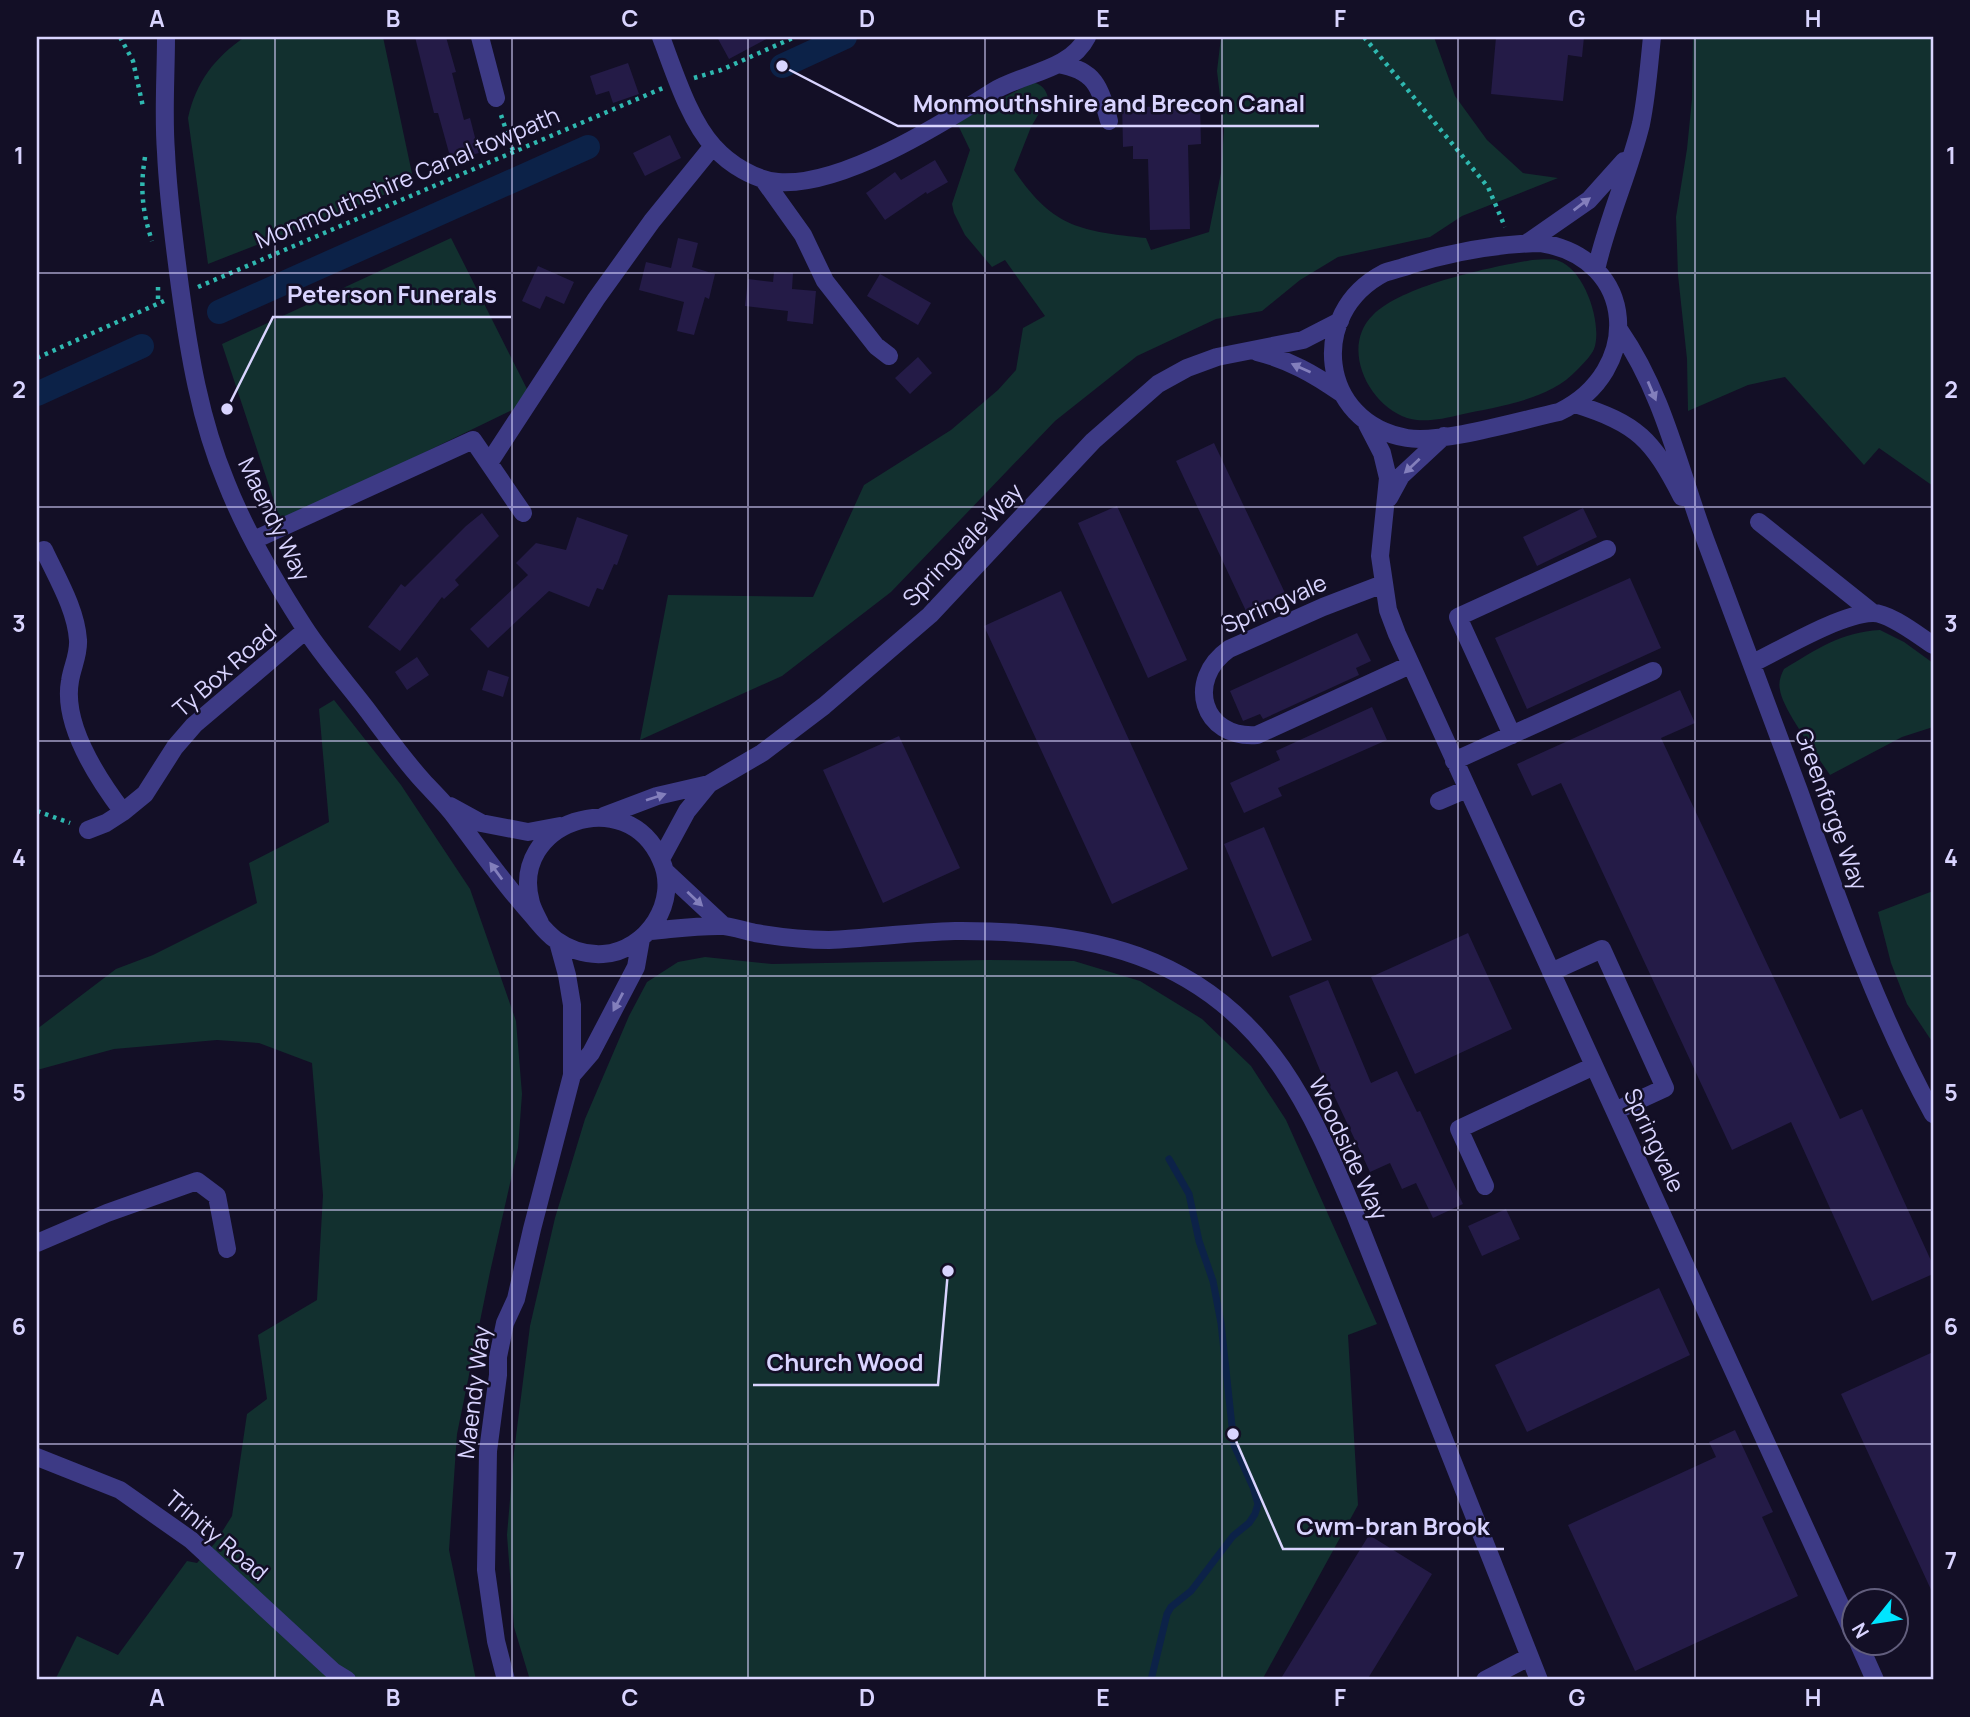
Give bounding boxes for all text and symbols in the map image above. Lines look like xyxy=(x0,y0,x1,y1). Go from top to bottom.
text: A xyxy=(149,2,165,34)
text: B xyxy=(386,2,400,34)
text: C xyxy=(622,2,639,34)
text: D xyxy=(859,2,875,34)
text: E xyxy=(1096,2,1110,34)
text: F xyxy=(1334,2,1346,34)
text: G xyxy=(1569,2,1586,34)
text: H xyxy=(1805,2,1821,34)
callout: Monmouthshire and Brecon Canal xyxy=(898,81,1319,126)
text: Monmouthshire and Brecon Canal xyxy=(913,86,1305,119)
street label: Monmouthshire Canal towpath xyxy=(250,98,564,256)
text: 1 xyxy=(14,139,24,171)
text: 1 xyxy=(1946,139,1956,171)
one-way arrow xyxy=(1573,196,1591,211)
callout: Peterson Funerals xyxy=(273,272,511,317)
text: Peterson Funerals xyxy=(287,277,497,310)
one-way arrow xyxy=(1291,362,1312,373)
text: 2 xyxy=(12,373,26,405)
text: 2 xyxy=(1944,373,1958,405)
one-way arrow xyxy=(1646,381,1658,401)
street label: Maendy Way xyxy=(231,452,319,586)
one-way arrow xyxy=(1404,457,1421,473)
street label: Springvale Way xyxy=(895,475,1029,613)
street label: Springvale xyxy=(1217,566,1331,640)
text: 3 xyxy=(12,607,26,639)
text: 3 xyxy=(1944,607,1958,639)
street label: Ty Box Road xyxy=(165,616,283,724)
street label: Greenforge Way xyxy=(1788,724,1876,894)
one-way arrow xyxy=(645,792,666,802)
text: 4 xyxy=(12,841,26,873)
text: 4 xyxy=(1944,841,1958,873)
one-way arrow xyxy=(489,862,503,880)
one-way arrow xyxy=(686,890,703,906)
one-way arrow xyxy=(612,992,624,1012)
street label: Woodside Way xyxy=(1302,1071,1396,1225)
text: 5 xyxy=(12,1076,26,1108)
text: 5 xyxy=(1944,1076,1958,1108)
street label: Springvale xyxy=(1617,1083,1693,1197)
text: 6 xyxy=(12,1310,26,1342)
text: 6 xyxy=(1944,1310,1958,1342)
street label: Maendy Way xyxy=(449,1324,497,1460)
callout: Church Wood xyxy=(753,1340,938,1385)
text: Church Wood xyxy=(766,1345,924,1378)
street label: Trinity Road xyxy=(159,1482,275,1588)
callout: Cwm-bran Brook xyxy=(1283,1504,1504,1549)
text: Cwm-bran Brook xyxy=(1296,1509,1491,1542)
text: 7 xyxy=(13,1544,25,1576)
text: 7 xyxy=(1945,1544,1957,1576)
north arrow xyxy=(1840,1588,1910,1658)
text: N xyxy=(1846,1618,1875,1643)
text: A xyxy=(149,1681,165,1713)
text: B xyxy=(386,1681,400,1713)
text: C xyxy=(622,1681,639,1713)
text: D xyxy=(859,1681,875,1713)
text: E xyxy=(1096,1681,1110,1713)
text: F xyxy=(1334,1681,1346,1713)
text: G xyxy=(1569,1681,1586,1713)
text: H xyxy=(1805,1681,1821,1713)

